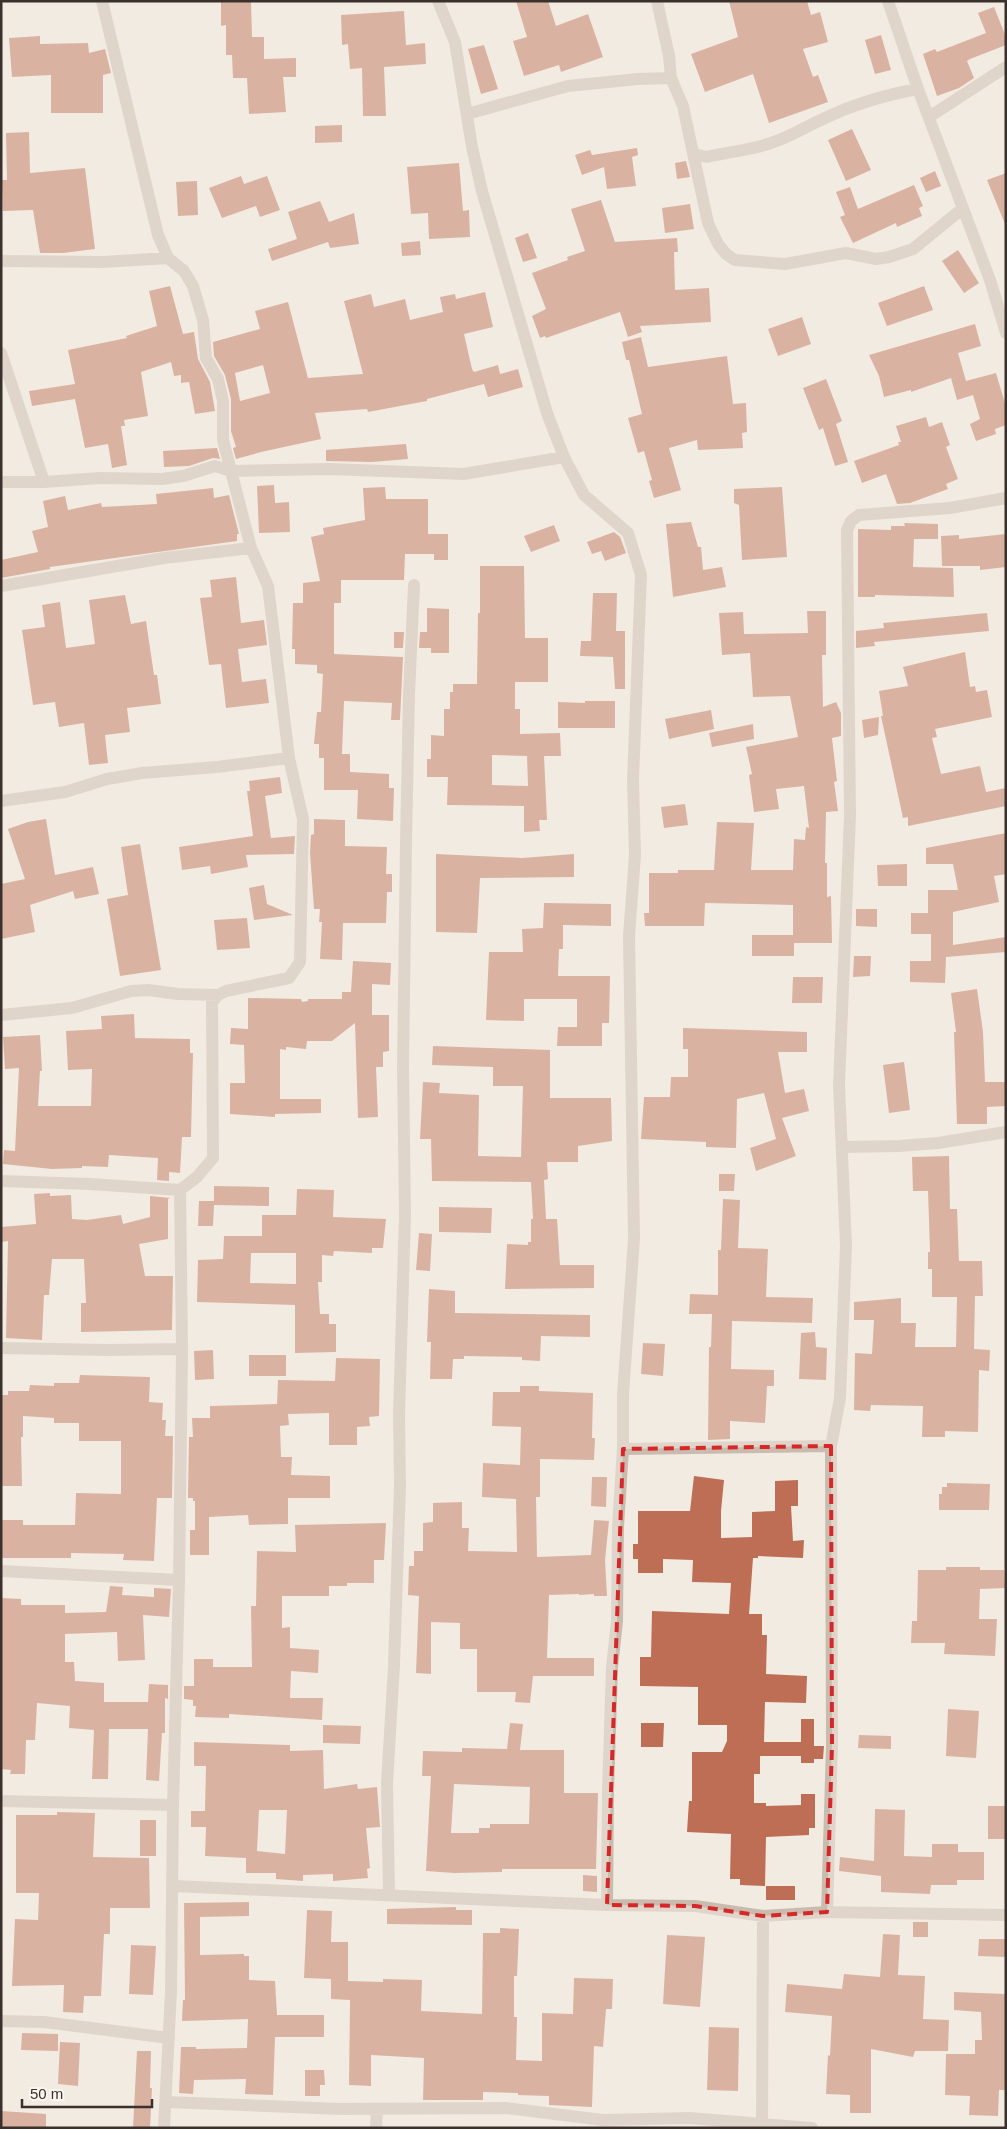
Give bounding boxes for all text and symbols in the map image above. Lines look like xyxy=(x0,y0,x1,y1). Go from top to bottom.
scale bar xyxy=(22,2076,152,2108)
text: 50 m xyxy=(30,2085,63,2102)

